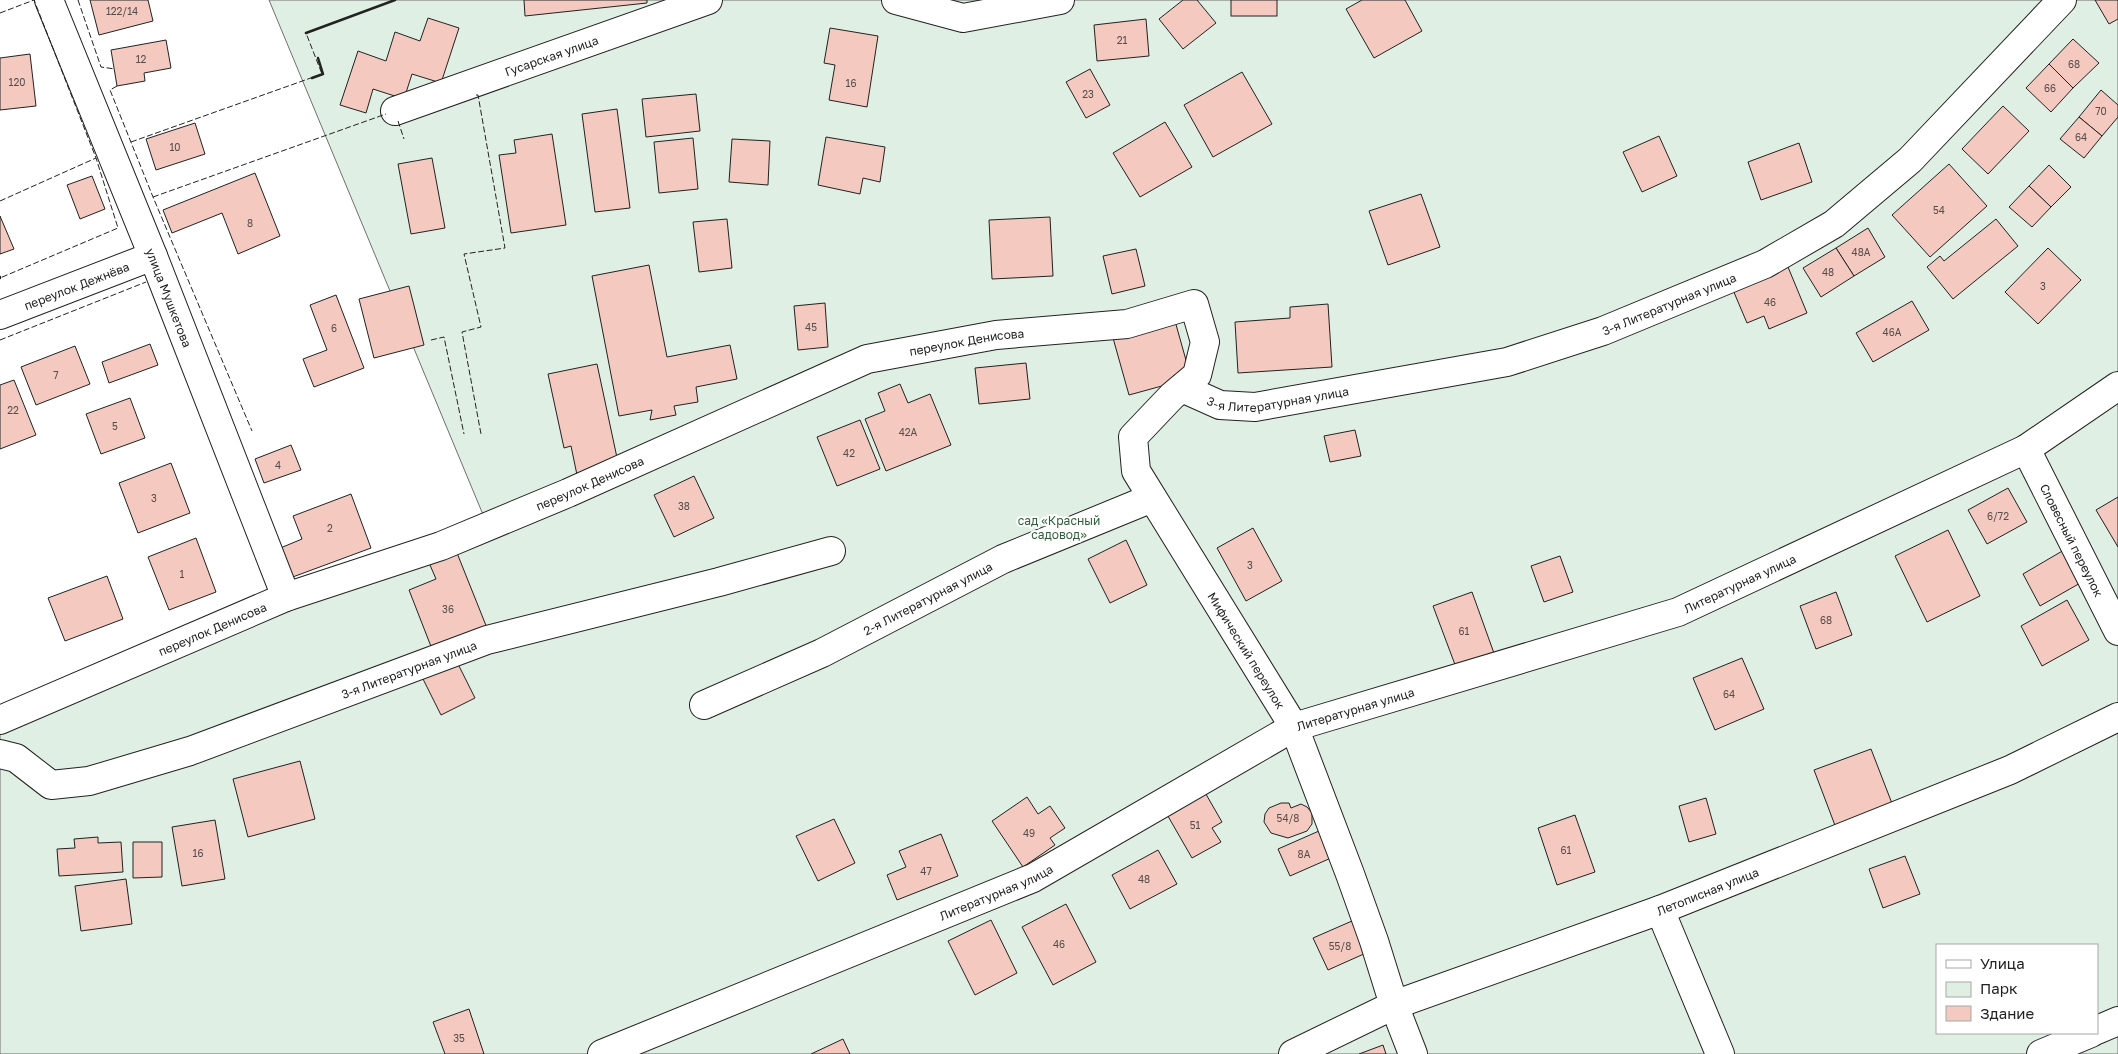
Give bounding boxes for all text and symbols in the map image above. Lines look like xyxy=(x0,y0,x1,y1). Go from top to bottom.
house number: 122/14 xyxy=(106,5,138,17)
street label: Гусарская улица xyxy=(503,32,600,79)
house number: 21 xyxy=(1117,34,1127,46)
house number: 12 xyxy=(136,53,147,65)
house number: 68 xyxy=(2068,58,2080,70)
house number: 120 xyxy=(9,76,25,88)
house number: 16 xyxy=(846,77,856,89)
house number: 66 xyxy=(2044,82,2056,94)
house number: 23 xyxy=(1082,88,1094,100)
house number: 70 xyxy=(2095,105,2107,117)
house number: 64 xyxy=(2075,131,2087,143)
house number: 10 xyxy=(169,141,181,153)
house number: 54 xyxy=(1933,204,1945,216)
house number: 8 xyxy=(247,217,253,229)
street label: улица Мушкетова xyxy=(143,246,195,349)
house number: 48А xyxy=(1852,246,1871,258)
street label: переулок Дежнёва xyxy=(22,258,131,313)
house number: 48 xyxy=(1822,266,1834,278)
street label: 3-я Литературная улица xyxy=(1600,269,1738,338)
house number: 3 xyxy=(2040,280,2046,292)
house number: 46 xyxy=(1764,296,1776,308)
house number: 45 xyxy=(805,321,817,333)
house number: 6 xyxy=(331,322,337,334)
street label: переулок Денисова xyxy=(908,325,1025,359)
house number: 46А xyxy=(1883,326,1902,338)
house number: 7 xyxy=(53,369,59,381)
street label: 3-я Литературная улица xyxy=(1205,383,1350,415)
house number: 22 xyxy=(7,404,19,416)
house number: 5 xyxy=(112,420,118,432)
house number: 42А xyxy=(899,426,918,438)
house number: 42 xyxy=(843,447,855,459)
street label: переулок Денисова xyxy=(533,453,646,513)
house number: 4 xyxy=(275,459,281,471)
street label: Словесный переулок xyxy=(2037,481,2107,599)
house number: 3 xyxy=(151,492,157,504)
house number: 38 xyxy=(678,500,690,512)
house number: 6/72 xyxy=(1987,510,2009,522)
park label: сад «Красный садовод» xyxy=(1018,513,1100,542)
house number: 2 xyxy=(327,522,333,534)
street label: Литературная улица xyxy=(1681,550,1798,616)
street label: 2-я Литературная улица xyxy=(861,558,995,638)
house number: 3 xyxy=(1247,559,1253,571)
house number: 1 xyxy=(180,568,185,580)
street label: Мифический переулок xyxy=(1205,589,1288,712)
street label: переулок Денисова xyxy=(156,599,269,659)
house number: 36 xyxy=(442,603,454,615)
house number: 68 xyxy=(1820,614,1832,626)
house number: 61 xyxy=(1459,625,1470,637)
street label: 3-я Литературная улица xyxy=(339,637,479,701)
street label: Литературная улица xyxy=(1295,684,1416,733)
house number: 64 xyxy=(1723,688,1735,700)
house number: 54/8 xyxy=(1277,812,1299,824)
house number: 51 xyxy=(1190,819,1200,831)
house number: 49 xyxy=(1023,827,1035,839)
house number: 61 xyxy=(1561,844,1572,856)
house number: 16 xyxy=(193,847,203,859)
house number: 8А xyxy=(1298,848,1311,860)
street label: Литературная улица xyxy=(937,861,1055,923)
street label: Летописная улица xyxy=(1654,864,1761,918)
house number: 47 xyxy=(920,865,932,877)
house number: 48 xyxy=(1138,873,1150,885)
house number: 46 xyxy=(1053,938,1065,950)
house number: 55/8 xyxy=(1329,940,1351,952)
legend xyxy=(1936,944,2098,1034)
text: Улица xyxy=(1980,954,2025,972)
text: Парк xyxy=(1980,979,2018,997)
text: Здание xyxy=(1980,1004,2034,1022)
house number: 35 xyxy=(453,1032,465,1044)

